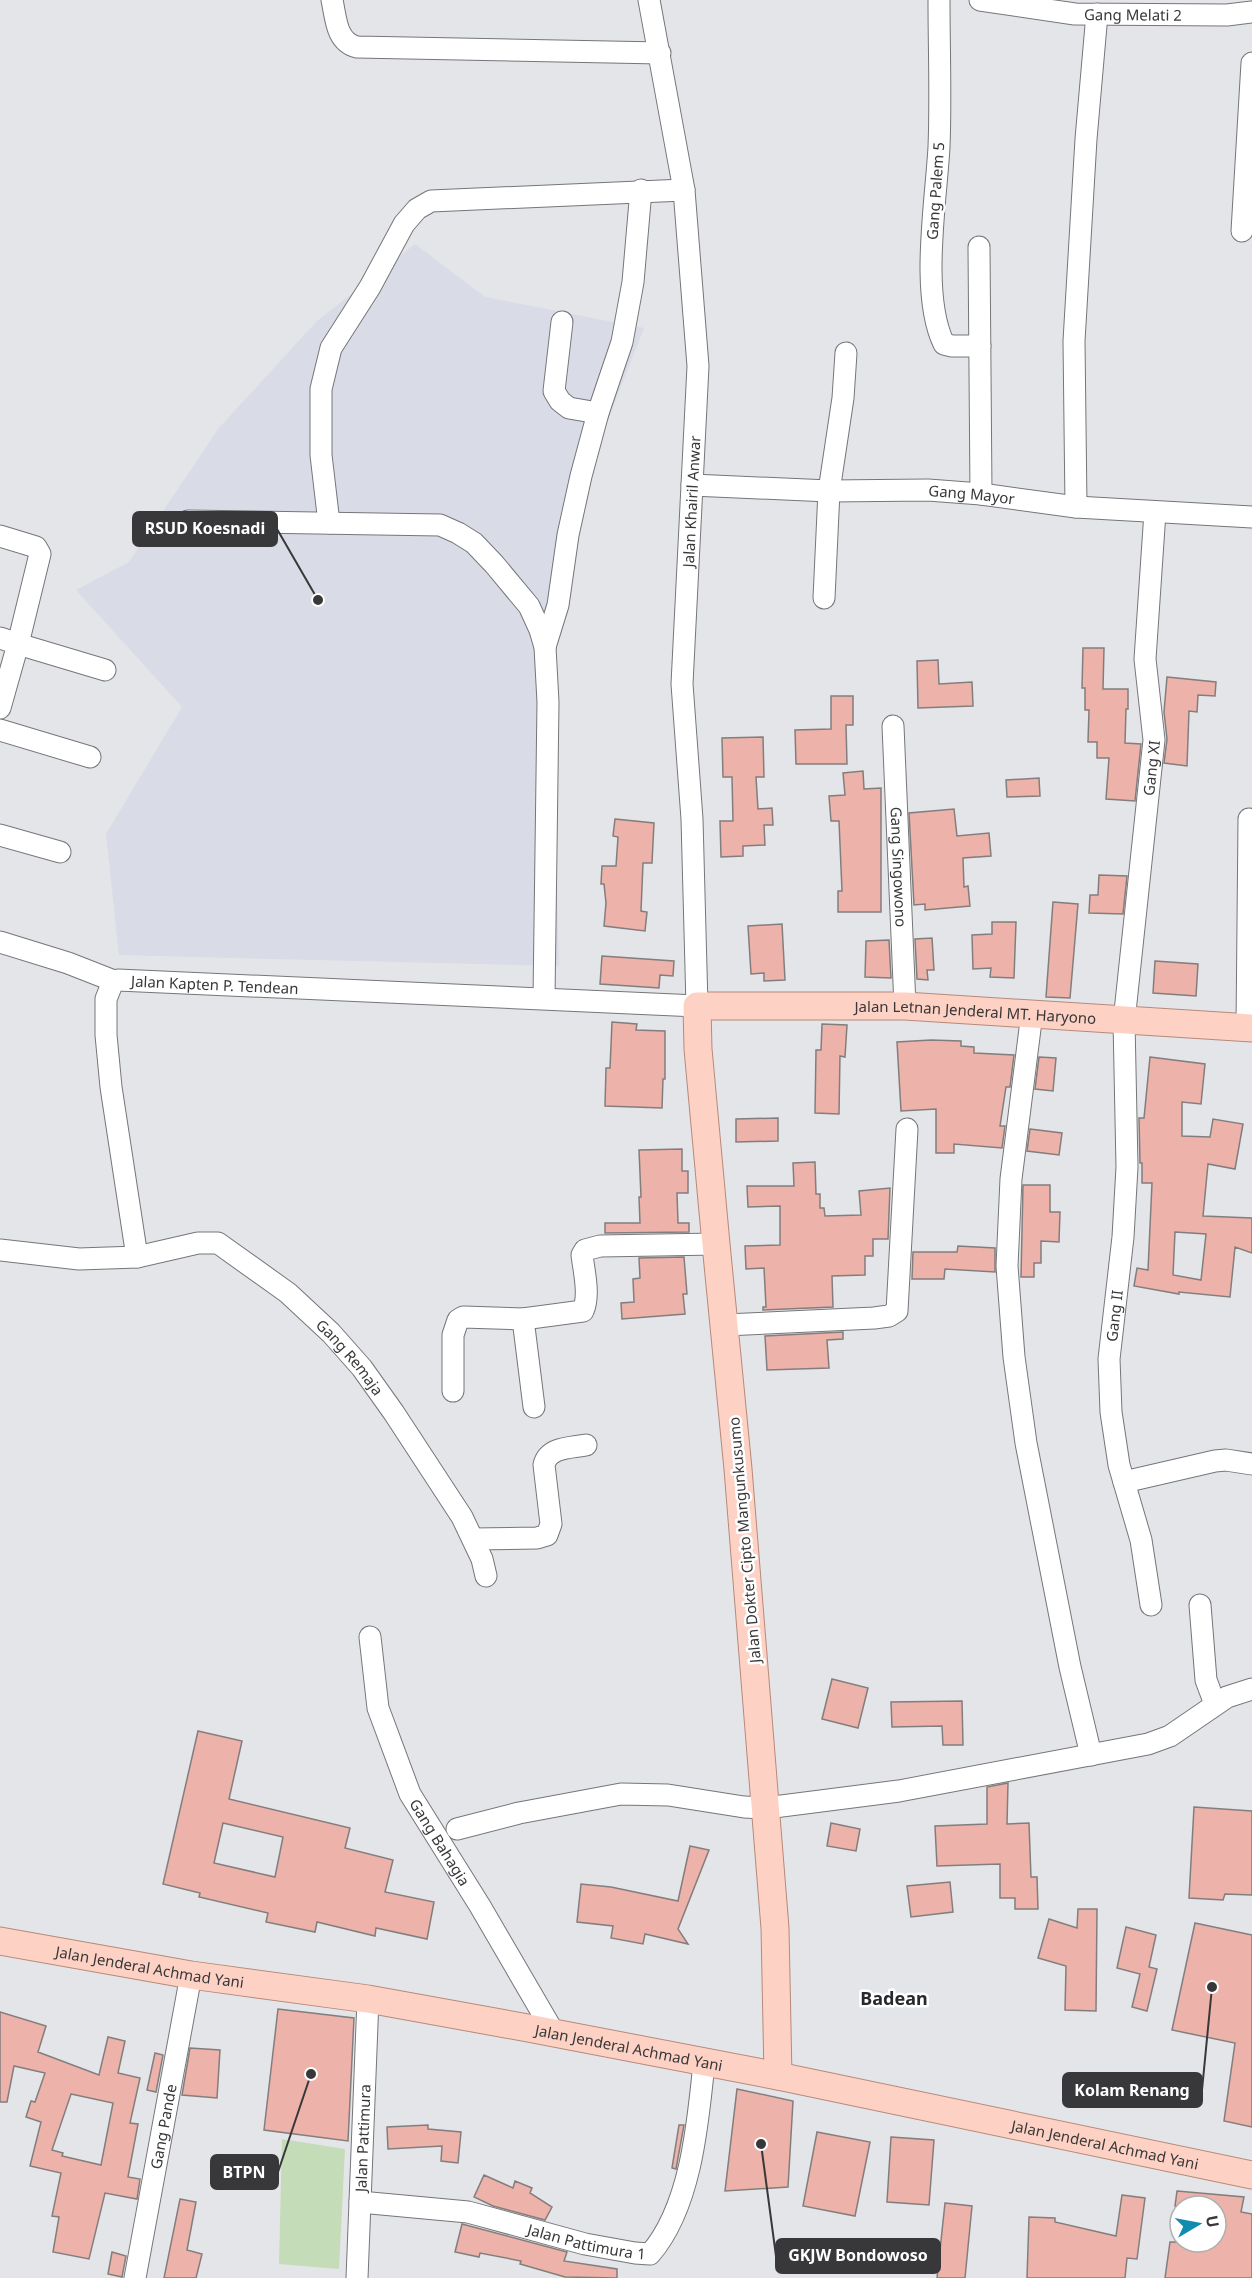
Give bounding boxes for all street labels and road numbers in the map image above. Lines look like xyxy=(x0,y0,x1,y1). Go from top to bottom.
street label: Gang Melati 2 xyxy=(1084,4,1182,25)
street label: Gang Palem 5 xyxy=(922,141,948,241)
street label: Jalan Khairil Anwar xyxy=(678,435,704,570)
street label: Gang Mayor xyxy=(928,480,1016,509)
street label: Gang XI xyxy=(1138,739,1164,797)
street label: Gang Singowono xyxy=(886,806,912,927)
street label: Jalan Kapten P. Tendean xyxy=(129,971,299,998)
street label: Jalan Letnan Jenderal MT. Haryono xyxy=(852,996,1097,1028)
street label: Gang II xyxy=(1101,1289,1127,1343)
street label: Gang Remaja xyxy=(312,1314,388,1399)
street label: Jalan Dokter Cipto Mangunkusumo xyxy=(723,1416,765,1666)
street label: Gang Bahagia xyxy=(405,1795,475,1890)
street label: Jalan Jenderal Achmad Yani xyxy=(52,1941,245,1992)
street label: Jalan Jenderal Achmad Yani xyxy=(531,2019,724,2075)
street label: Gang Pande xyxy=(145,2082,181,2171)
street label: Jalan Pattimura xyxy=(350,2084,375,2194)
street label: Jalan Jenderal Achmad Yani xyxy=(1008,2115,1201,2174)
street label: Jalan Pattimura 1 xyxy=(524,2218,646,2264)

